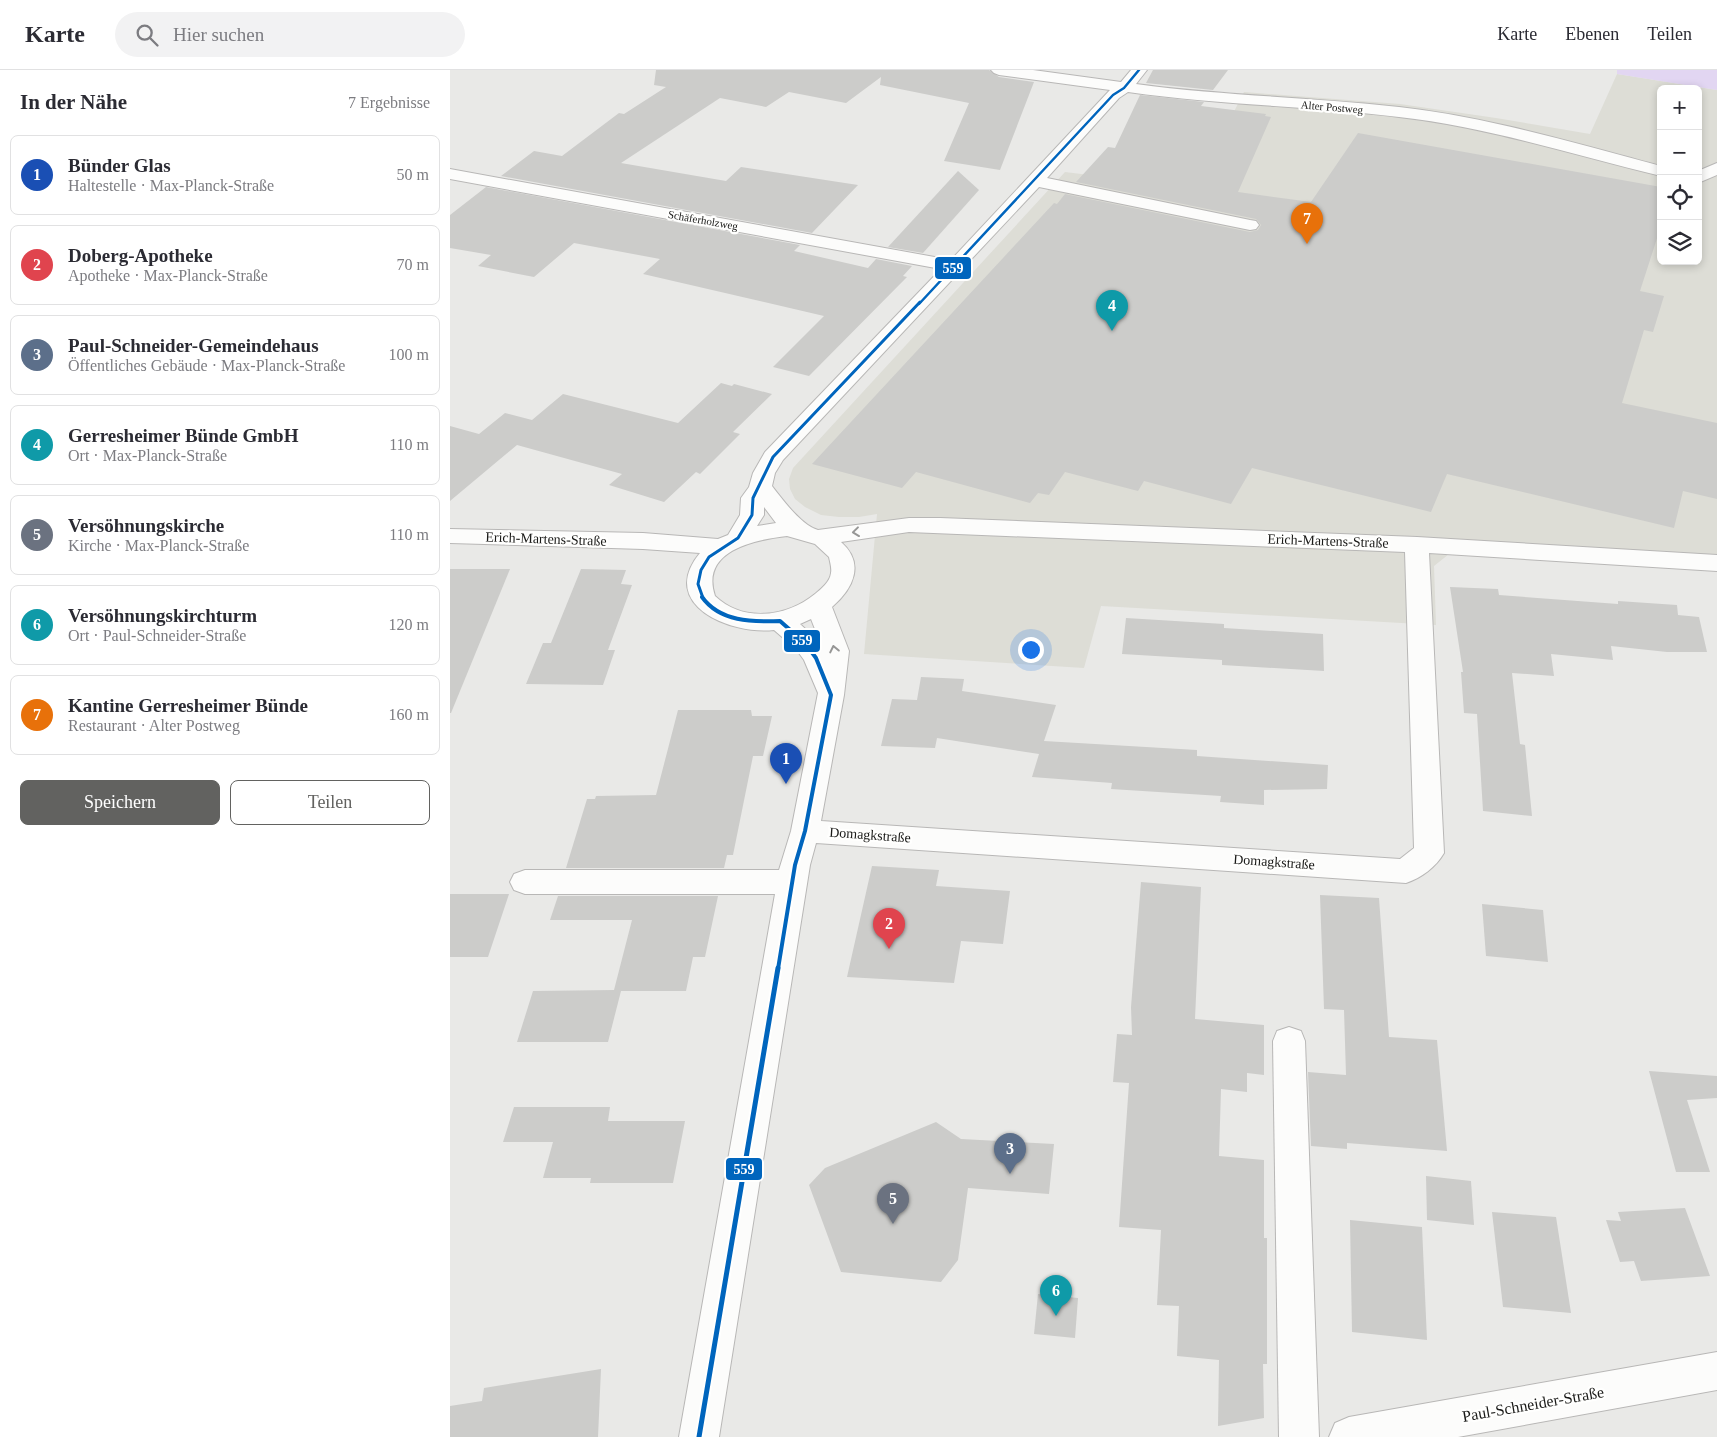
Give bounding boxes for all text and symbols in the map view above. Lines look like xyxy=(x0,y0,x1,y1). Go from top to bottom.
search box xyxy=(115,12,465,57)
text: Karte xyxy=(25,21,85,47)
icon: search xyxy=(133,21,161,49)
text: Hier suchen xyxy=(173,24,264,45)
text: Karte xyxy=(1497,24,1537,44)
text: Ebenen xyxy=(1565,24,1619,44)
text: Teilen xyxy=(1647,24,1692,44)
map controls xyxy=(1657,85,1702,265)
button: + xyxy=(1657,85,1702,130)
text: In der Nähe xyxy=(20,90,127,114)
text: 7 Ergebnisse xyxy=(348,94,430,111)
street label: Alter Postweg xyxy=(1300,98,1364,116)
button: − xyxy=(1657,130,1702,175)
text: Bünder Glas xyxy=(68,155,171,176)
text: 1 xyxy=(33,166,41,183)
text: 50 m xyxy=(397,166,429,183)
button: locate xyxy=(1657,175,1702,220)
text: Haltestelle · Max-Planck-Straße xyxy=(68,177,274,194)
pin: 7 xyxy=(1291,203,1323,244)
street label: Schäferholzweg xyxy=(667,208,739,232)
button: layers xyxy=(1657,220,1702,265)
text: Doberg-Apotheke xyxy=(68,245,213,266)
text: 2 xyxy=(33,256,41,273)
text: 70 m xyxy=(397,256,429,273)
line badge: 559 xyxy=(934,256,972,280)
text: 559 xyxy=(943,261,964,276)
text: Apotheke · Max-Planck-Straße xyxy=(68,267,268,284)
pin: 4 xyxy=(1096,290,1128,331)
text: Paul-Schneider-Gemeindehaus xyxy=(68,335,319,356)
text: 3 xyxy=(33,346,41,363)
text: 100 m xyxy=(389,346,429,363)
text: Öffentliches Gebäude · Max-Planck-Straße xyxy=(68,357,345,374)
text: Gerresheimer Bünde GmbH xyxy=(68,425,298,446)
text: 4 xyxy=(33,436,41,453)
text: 110 m xyxy=(389,436,429,453)
text: Ort · Max-Planck-Straße xyxy=(68,447,227,464)
text: Versöhnungskirche xyxy=(68,515,224,536)
text: 5 xyxy=(33,526,41,543)
text: 110 m xyxy=(389,526,429,543)
one-way arrow xyxy=(852,527,861,537)
street label: Erich-Martens-Straße xyxy=(485,529,607,549)
street label: Erich-Martens-Straße xyxy=(1267,531,1389,551)
text: Kirche · Max-Planck-Straße xyxy=(68,537,249,554)
text: Versöhnungskirchturm xyxy=(68,605,257,626)
text: 6 xyxy=(33,616,41,633)
text: 120 m xyxy=(389,616,429,633)
text: Ort · Paul-Schneider-Straße xyxy=(68,627,246,644)
line badge: 559 xyxy=(783,629,821,653)
text: 559 xyxy=(792,633,813,648)
your location xyxy=(1018,637,1044,663)
one-way arrow xyxy=(829,645,840,654)
text: Kantine Gerresheimer Bünde xyxy=(68,695,308,716)
text: 7 xyxy=(33,706,41,723)
text: 160 m xyxy=(389,706,429,723)
text: Restaurant · Alter Postweg xyxy=(68,717,240,734)
pin: 1 xyxy=(770,743,802,784)
button: Speichern xyxy=(20,780,220,825)
button: Teilen xyxy=(230,780,430,825)
street label: Domagkstraße xyxy=(829,825,911,845)
street label: Domagkstraße xyxy=(1233,852,1315,872)
pin: 2 xyxy=(873,908,905,949)
pin: 3 xyxy=(994,1133,1026,1174)
line badge: 559 xyxy=(725,1157,763,1181)
text: 559 xyxy=(734,1162,755,1177)
pin: 5 xyxy=(877,1183,909,1224)
pin: 6 xyxy=(1040,1275,1072,1316)
street label: Paul-Schneider-Straße xyxy=(1461,1383,1605,1425)

